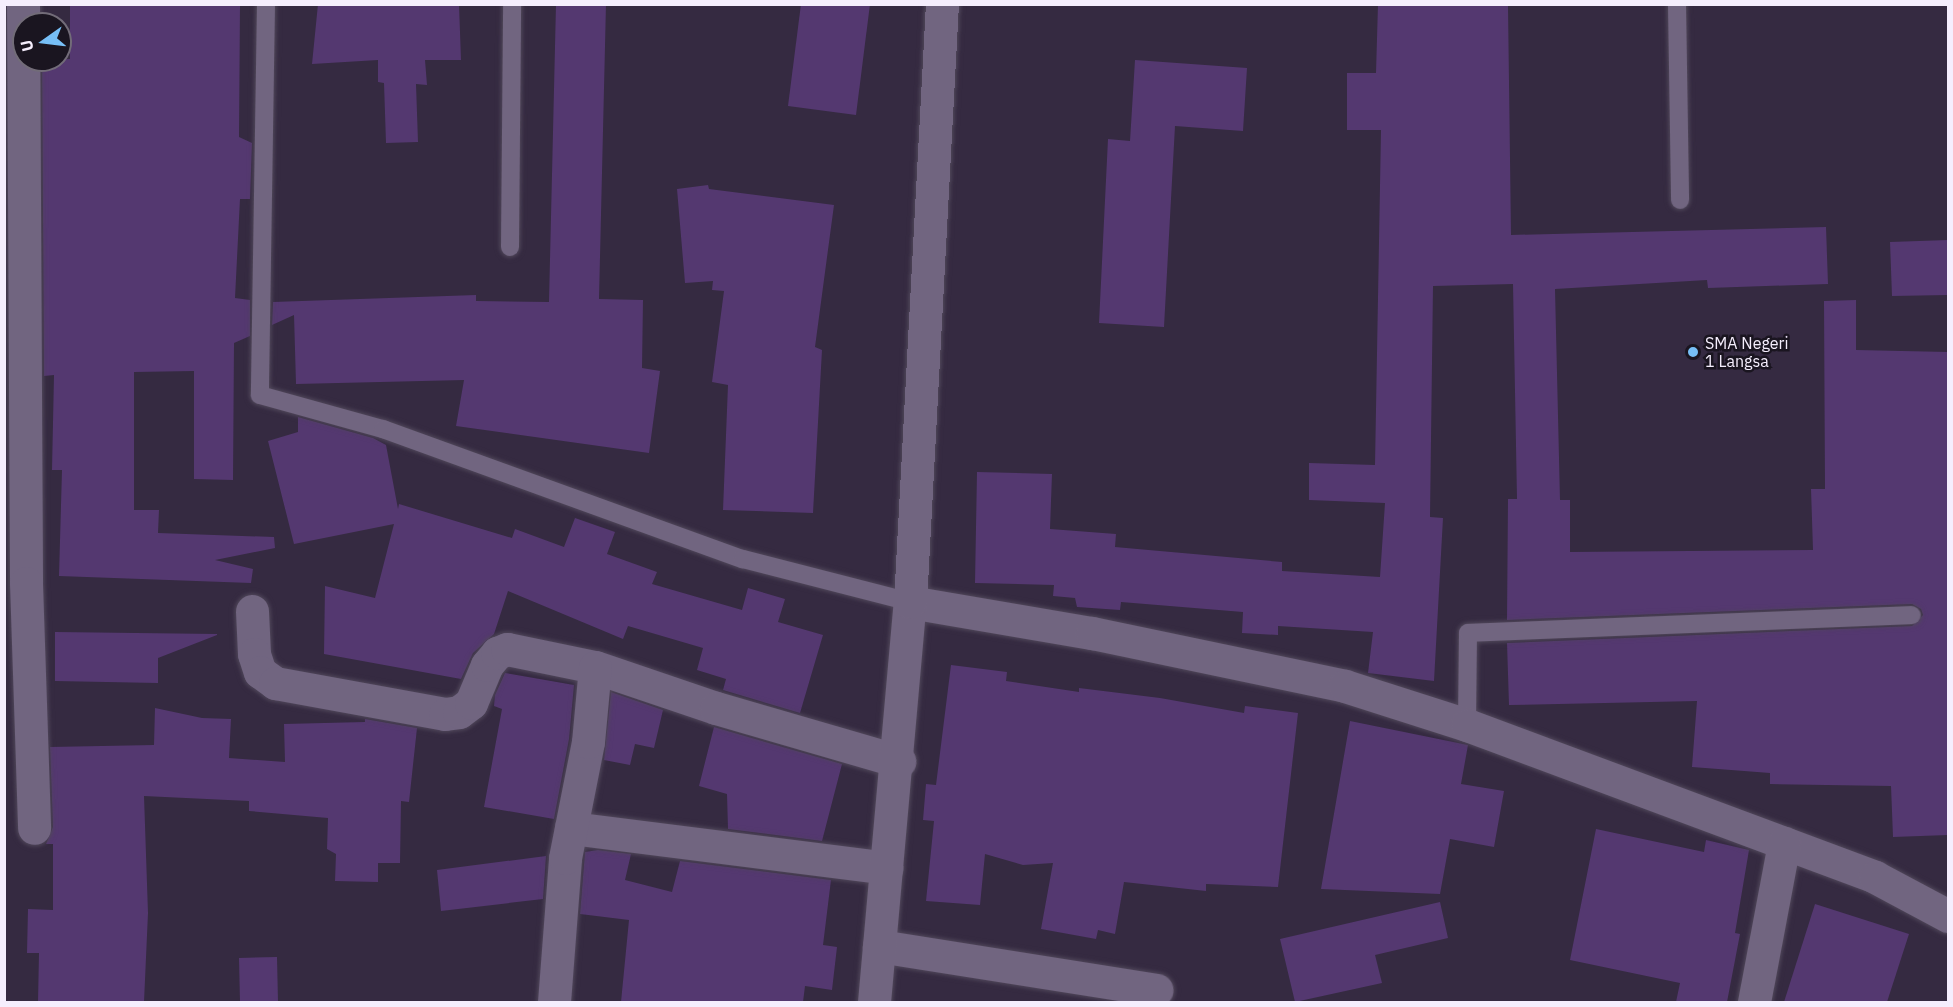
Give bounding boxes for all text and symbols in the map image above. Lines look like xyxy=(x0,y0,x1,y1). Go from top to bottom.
north arrow xyxy=(12,12,72,72)
text: U xyxy=(15,38,38,54)
place label: SMA Negeri 1 Langsa xyxy=(1705,333,1788,371)
marker: SMA Negeri 1 Langsa xyxy=(1686,345,1700,359)

